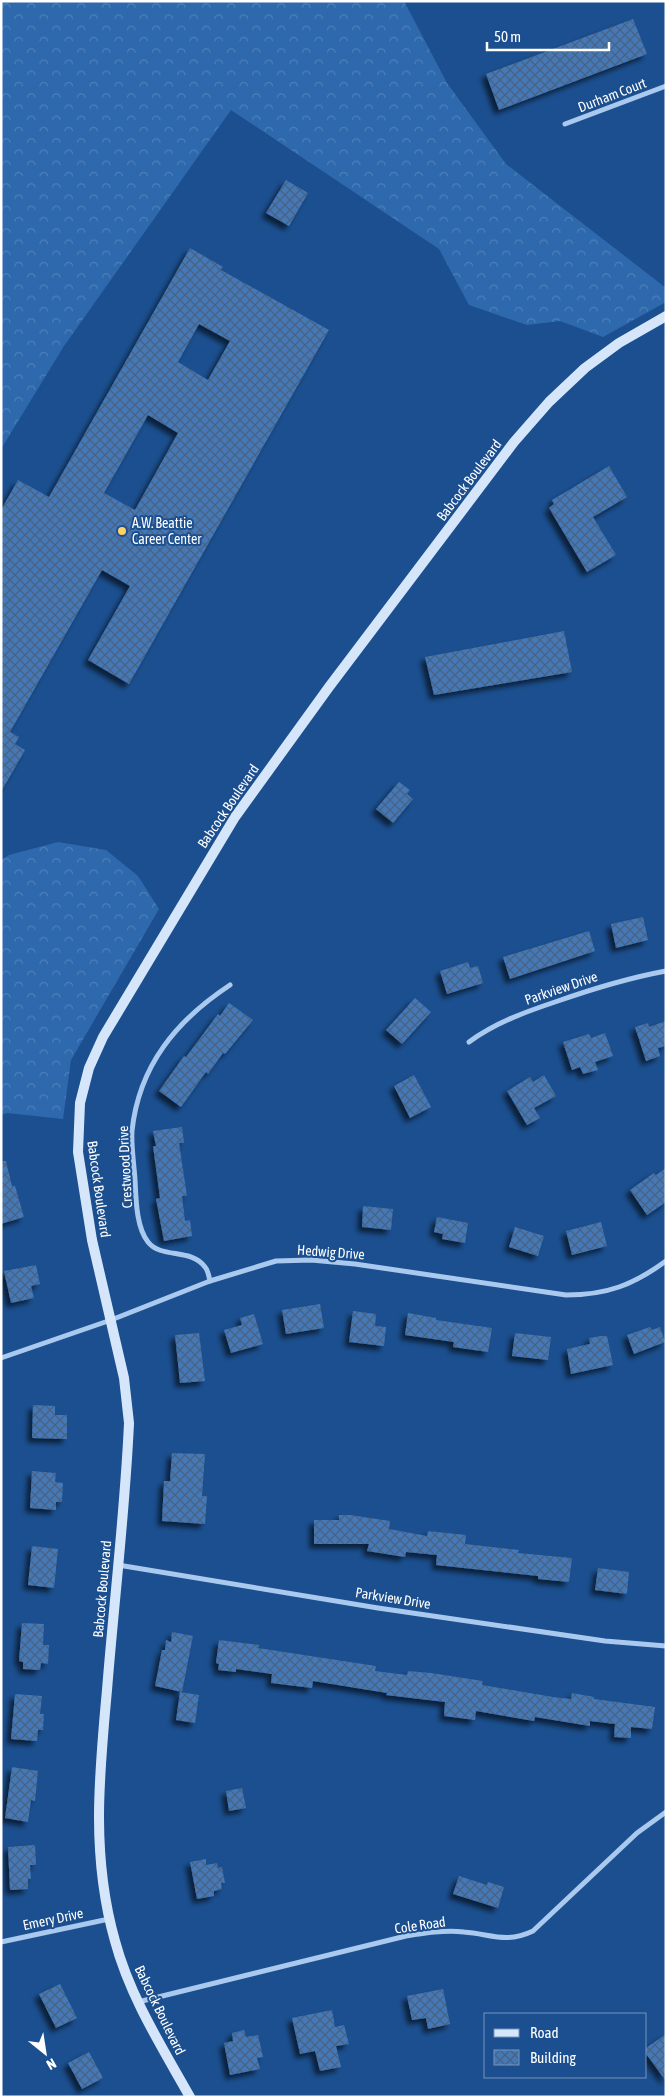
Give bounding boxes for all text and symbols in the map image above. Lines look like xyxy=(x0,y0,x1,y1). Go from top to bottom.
scale bar xyxy=(487,20,610,52)
text: 50 m xyxy=(494,28,521,45)
street label: Durham Court xyxy=(576,75,648,115)
street label: Babcock Boulevard xyxy=(433,436,505,524)
place label: A.W. Beattie Career Center xyxy=(132,515,202,547)
marker: A.W. Beattie Career Center xyxy=(116,525,128,537)
street label: Babcock Boulevard xyxy=(194,761,262,851)
street label: Parkview Drive xyxy=(522,968,600,1008)
street label: Crestwood Drive xyxy=(115,1125,135,1209)
street label: Babcock Boulevard xyxy=(84,1140,114,1238)
street label: Hedwig Drive xyxy=(297,1242,365,1262)
street label: Babcock Boulevard xyxy=(90,1540,114,1638)
street label: Parkview Drive xyxy=(354,1584,432,1612)
street label: Emery Drive xyxy=(21,1905,85,1933)
street label: Cole Road xyxy=(393,1913,447,1937)
street label: Babcock Boulevard xyxy=(131,1963,189,2057)
legend xyxy=(484,2013,647,2078)
text: Road xyxy=(530,2024,559,2041)
north arrow xyxy=(20,2028,70,2078)
text: Building xyxy=(530,2049,576,2066)
text: N xyxy=(44,2055,59,2073)

